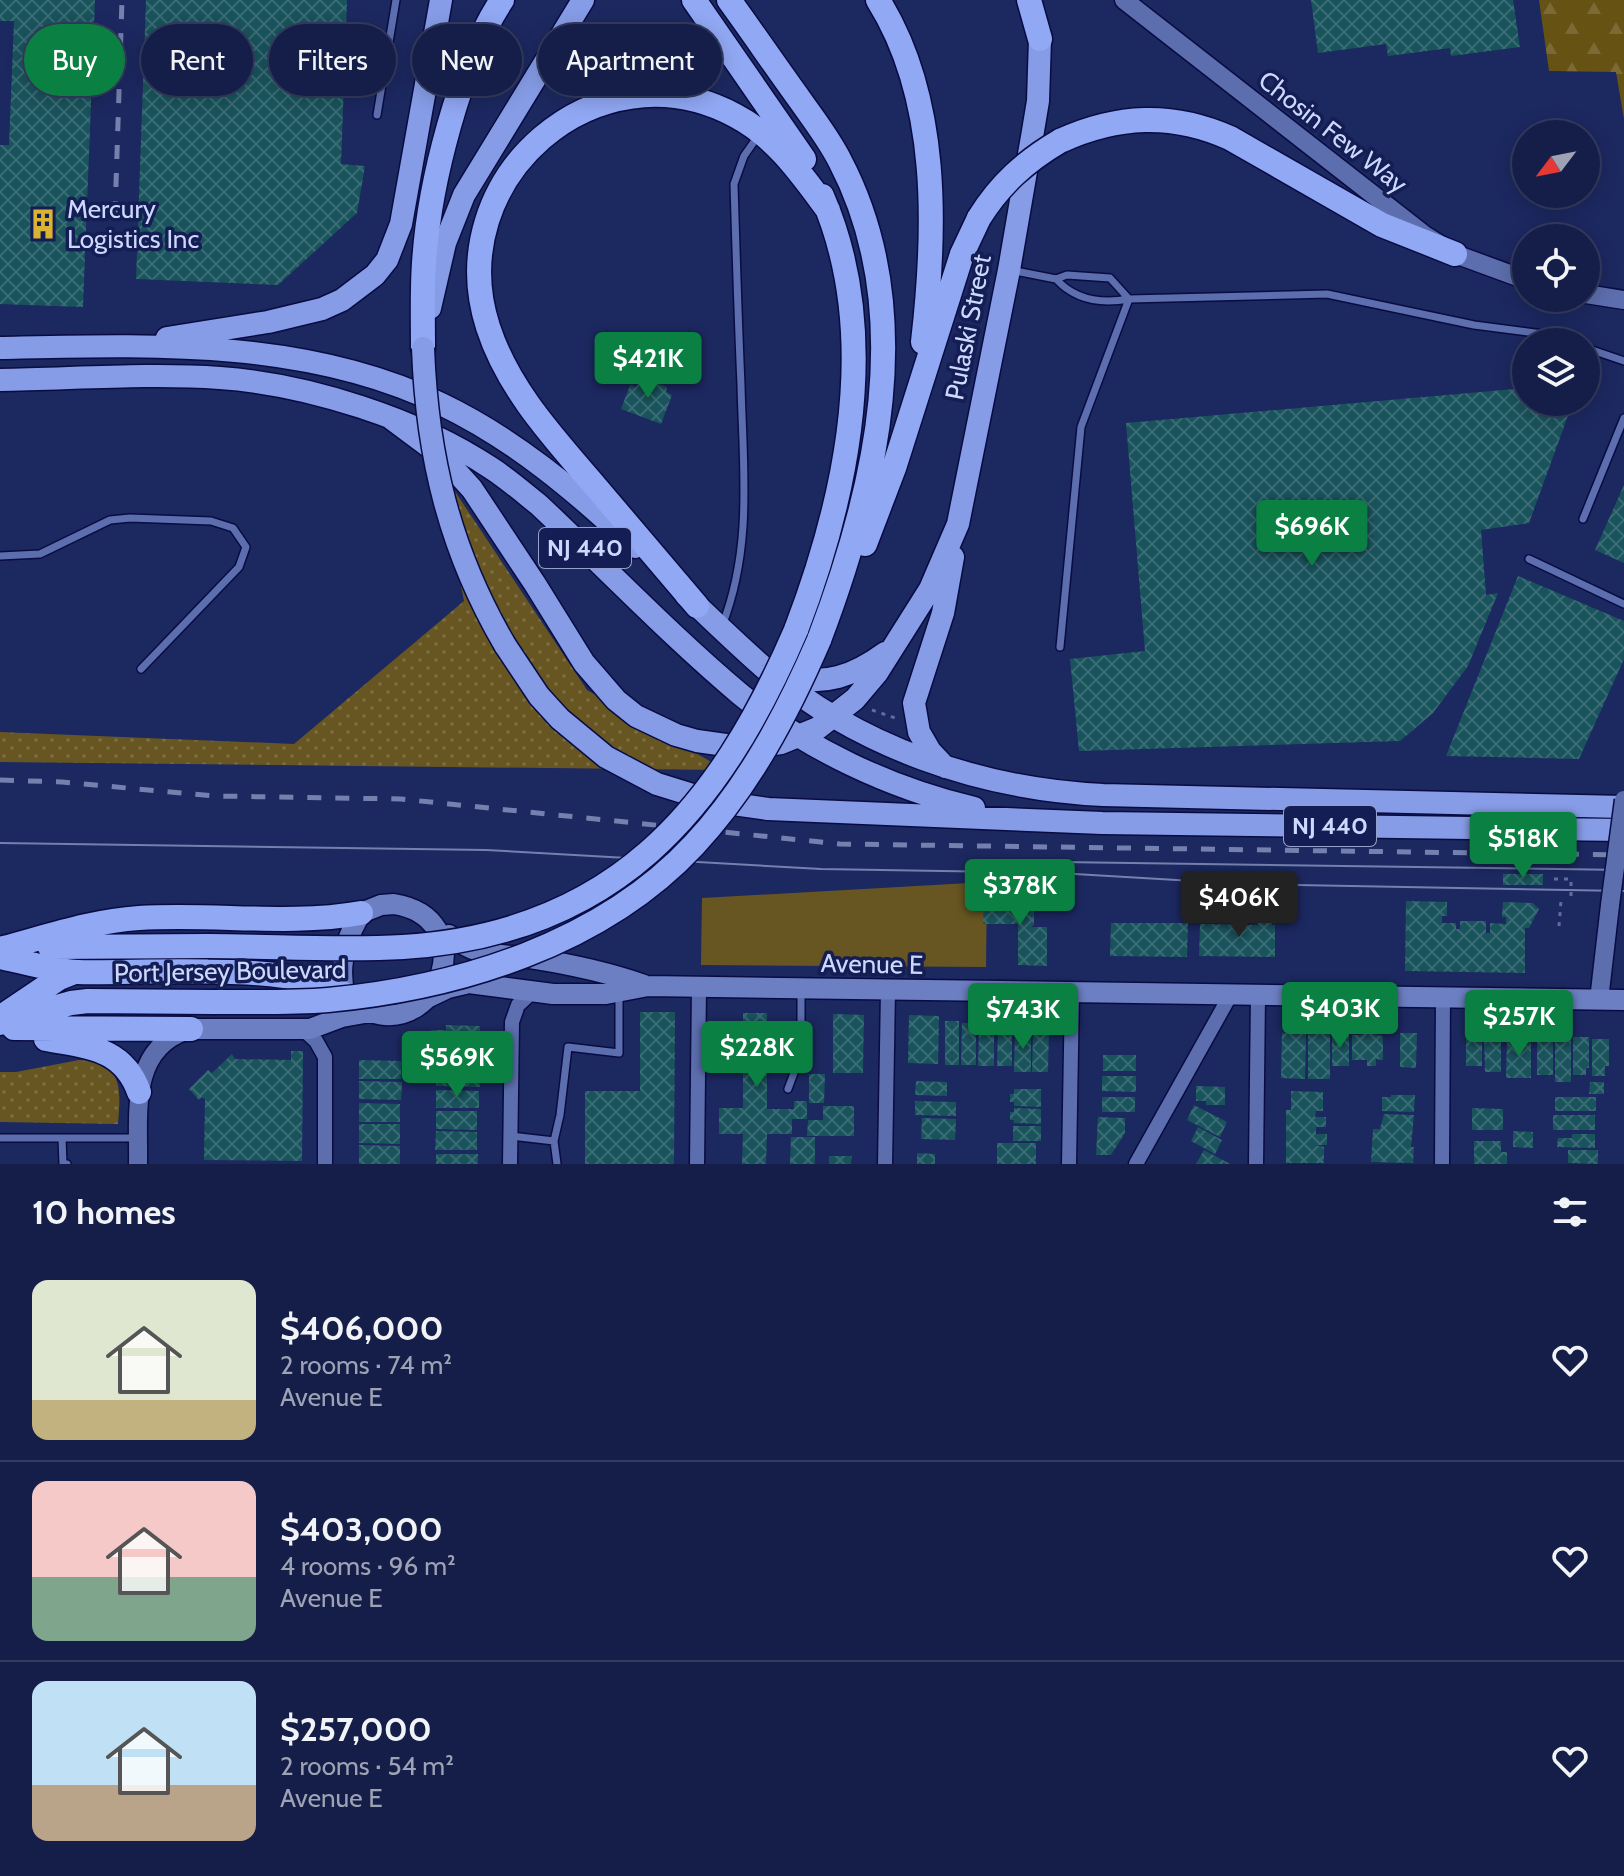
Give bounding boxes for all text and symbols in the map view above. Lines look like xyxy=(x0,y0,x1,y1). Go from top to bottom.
chip: Buy xyxy=(24,24,125,96)
chip: Rent xyxy=(141,24,253,96)
chip: Filters xyxy=(269,24,396,96)
chip: New xyxy=(412,24,522,96)
chip: Apartment xyxy=(538,24,722,96)
street label: Chosin Few Way xyxy=(1252,64,1414,200)
north arrow xyxy=(1512,120,1600,208)
map controls xyxy=(1512,120,1600,416)
place label: Mercury Logistics Inc xyxy=(67,193,199,255)
building icon: Mercury Logistics Inc xyxy=(26,207,60,241)
button: locate xyxy=(1512,224,1600,312)
street label: Pulaski Street xyxy=(938,251,998,402)
button: layers xyxy=(1512,328,1600,416)
pin: $421K xyxy=(592,332,704,400)
text: $421K xyxy=(613,342,683,374)
pin: $696K xyxy=(1256,500,1368,568)
text: $696K xyxy=(1274,510,1350,542)
road number: NJ 440 xyxy=(539,528,631,568)
road number: NJ 440 xyxy=(1284,806,1376,846)
pin: $518K xyxy=(1467,812,1579,880)
text: $518K xyxy=(1488,822,1558,854)
pin: $378K xyxy=(964,859,1076,927)
text: $378K xyxy=(983,869,1057,901)
pin: $406K xyxy=(1183,871,1295,939)
text: $406K xyxy=(1199,881,1279,913)
street label: Avenue E xyxy=(820,947,924,981)
street label: Port Jersey Boulevard xyxy=(114,953,346,989)
pin: $403K xyxy=(1284,982,1396,1050)
pin: $743K xyxy=(967,983,1079,1051)
pin: $257K xyxy=(1463,990,1575,1058)
text: $403K xyxy=(1300,992,1380,1024)
text: $743K xyxy=(986,993,1060,1025)
text: $257K xyxy=(1483,1000,1555,1032)
pin: $228K xyxy=(701,1021,813,1089)
pin: $569K xyxy=(401,1031,513,1099)
text: $228K xyxy=(720,1031,794,1063)
text: $569K xyxy=(420,1041,494,1073)
icon: filters xyxy=(1548,1190,1592,1234)
text: 10 homes xyxy=(32,1191,176,1233)
text: $406,000 xyxy=(280,1307,444,1349)
icon: home xyxy=(96,1312,192,1408)
icon: heart xyxy=(1548,1338,1592,1382)
text: 2 rooms · 74 m² xyxy=(280,1349,452,1381)
text: Avenue E xyxy=(280,1381,383,1413)
text: $403,000 xyxy=(280,1508,443,1550)
icon: home xyxy=(96,1513,192,1609)
icon: heart xyxy=(1548,1539,1592,1583)
text: 4 rooms · 96 m² xyxy=(280,1550,456,1582)
text: Avenue E xyxy=(280,1582,383,1614)
text: $257,000 xyxy=(280,1708,432,1750)
icon: home xyxy=(96,1713,192,1809)
icon: heart xyxy=(1548,1739,1592,1783)
text: 2 rooms · 54 m² xyxy=(280,1750,454,1782)
text: Avenue E xyxy=(280,1782,383,1814)

